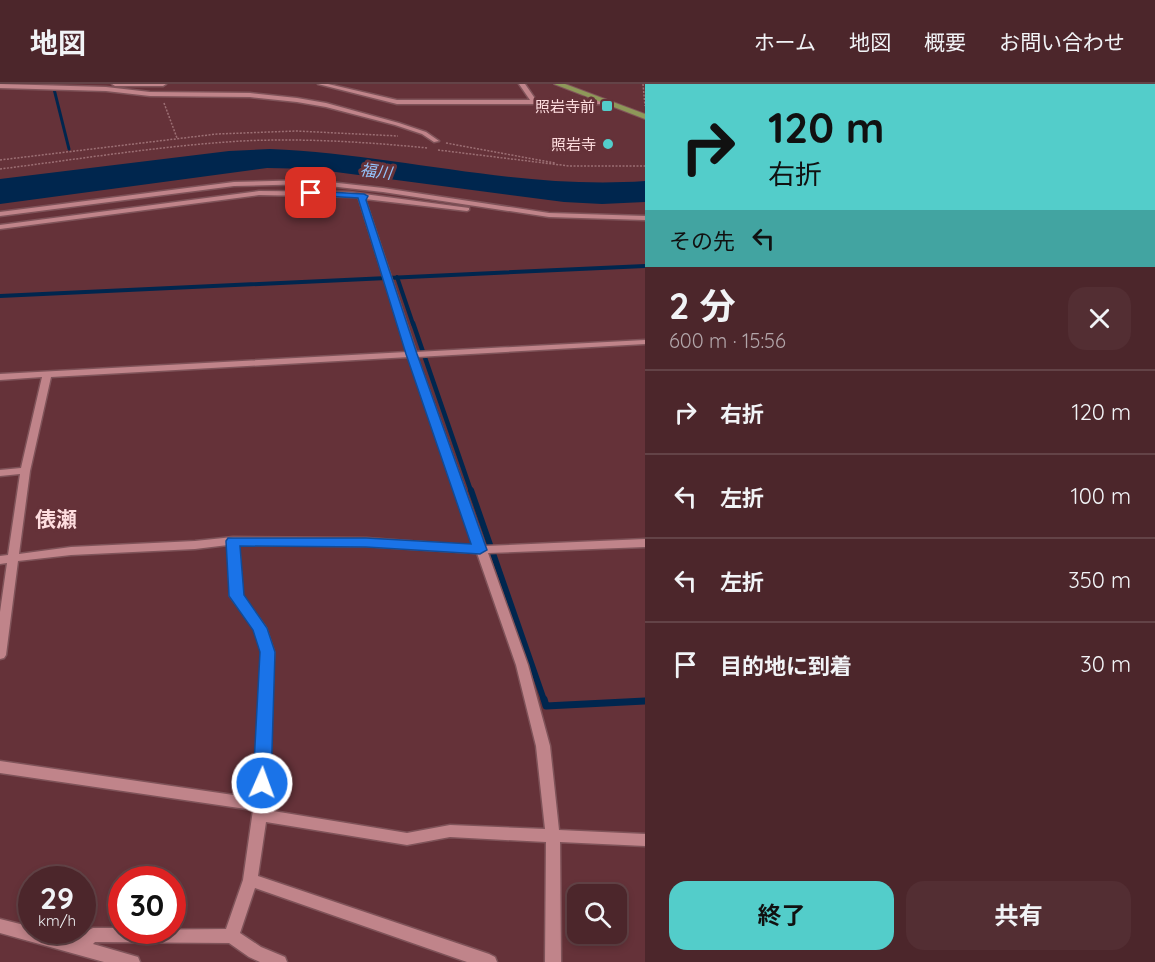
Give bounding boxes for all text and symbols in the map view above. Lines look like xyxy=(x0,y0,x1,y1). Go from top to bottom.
text: 地図 xyxy=(30,25,86,60)
text: ホーム xyxy=(754,29,816,55)
text: 地図 xyxy=(849,29,891,55)
text: 概要 xyxy=(924,29,966,55)
text: お問い合わせ xyxy=(999,29,1125,55)
place label: 照岩寺前 xyxy=(535,97,595,116)
marker: 照岩寺前 xyxy=(600,99,614,113)
text: 120 m xyxy=(768,101,885,154)
icon: right xyxy=(669,108,747,186)
place label: 照岩寺 xyxy=(551,135,596,154)
marker: 照岩寺 xyxy=(601,137,615,151)
text: 右折 xyxy=(768,157,822,191)
water label: 福川 xyxy=(359,159,395,183)
pin xyxy=(285,167,336,218)
icon: arrive xyxy=(294,176,327,209)
icon: left xyxy=(747,222,780,255)
text: その先 xyxy=(669,227,735,255)
text: 2 分 xyxy=(669,283,736,328)
button: close xyxy=(1068,287,1131,350)
text: 600 m · 15:56 xyxy=(669,328,786,353)
icon: right xyxy=(669,396,702,429)
text: 120 m xyxy=(1072,398,1131,426)
text: 右折 xyxy=(720,400,764,428)
icon: left xyxy=(669,480,702,513)
text: 100 m xyxy=(1071,482,1131,510)
text: 左折 xyxy=(720,484,764,512)
district label: 俵瀬 xyxy=(35,506,77,532)
icon: left xyxy=(669,564,702,597)
text: 350 m xyxy=(1068,566,1131,594)
text: 左折 xyxy=(720,568,764,596)
icon: arrive xyxy=(669,648,702,681)
text: 30 m xyxy=(1080,650,1131,678)
text: 目的地に到着 xyxy=(720,652,852,680)
position arrow xyxy=(230,751,294,815)
speed limit sign: 30 xyxy=(108,866,186,944)
text: 29 xyxy=(40,879,74,917)
button: 終了 xyxy=(669,881,894,950)
button: 共有 xyxy=(906,881,1131,950)
map controls xyxy=(567,884,627,944)
button: search xyxy=(567,884,627,944)
text: km/h xyxy=(38,911,76,930)

